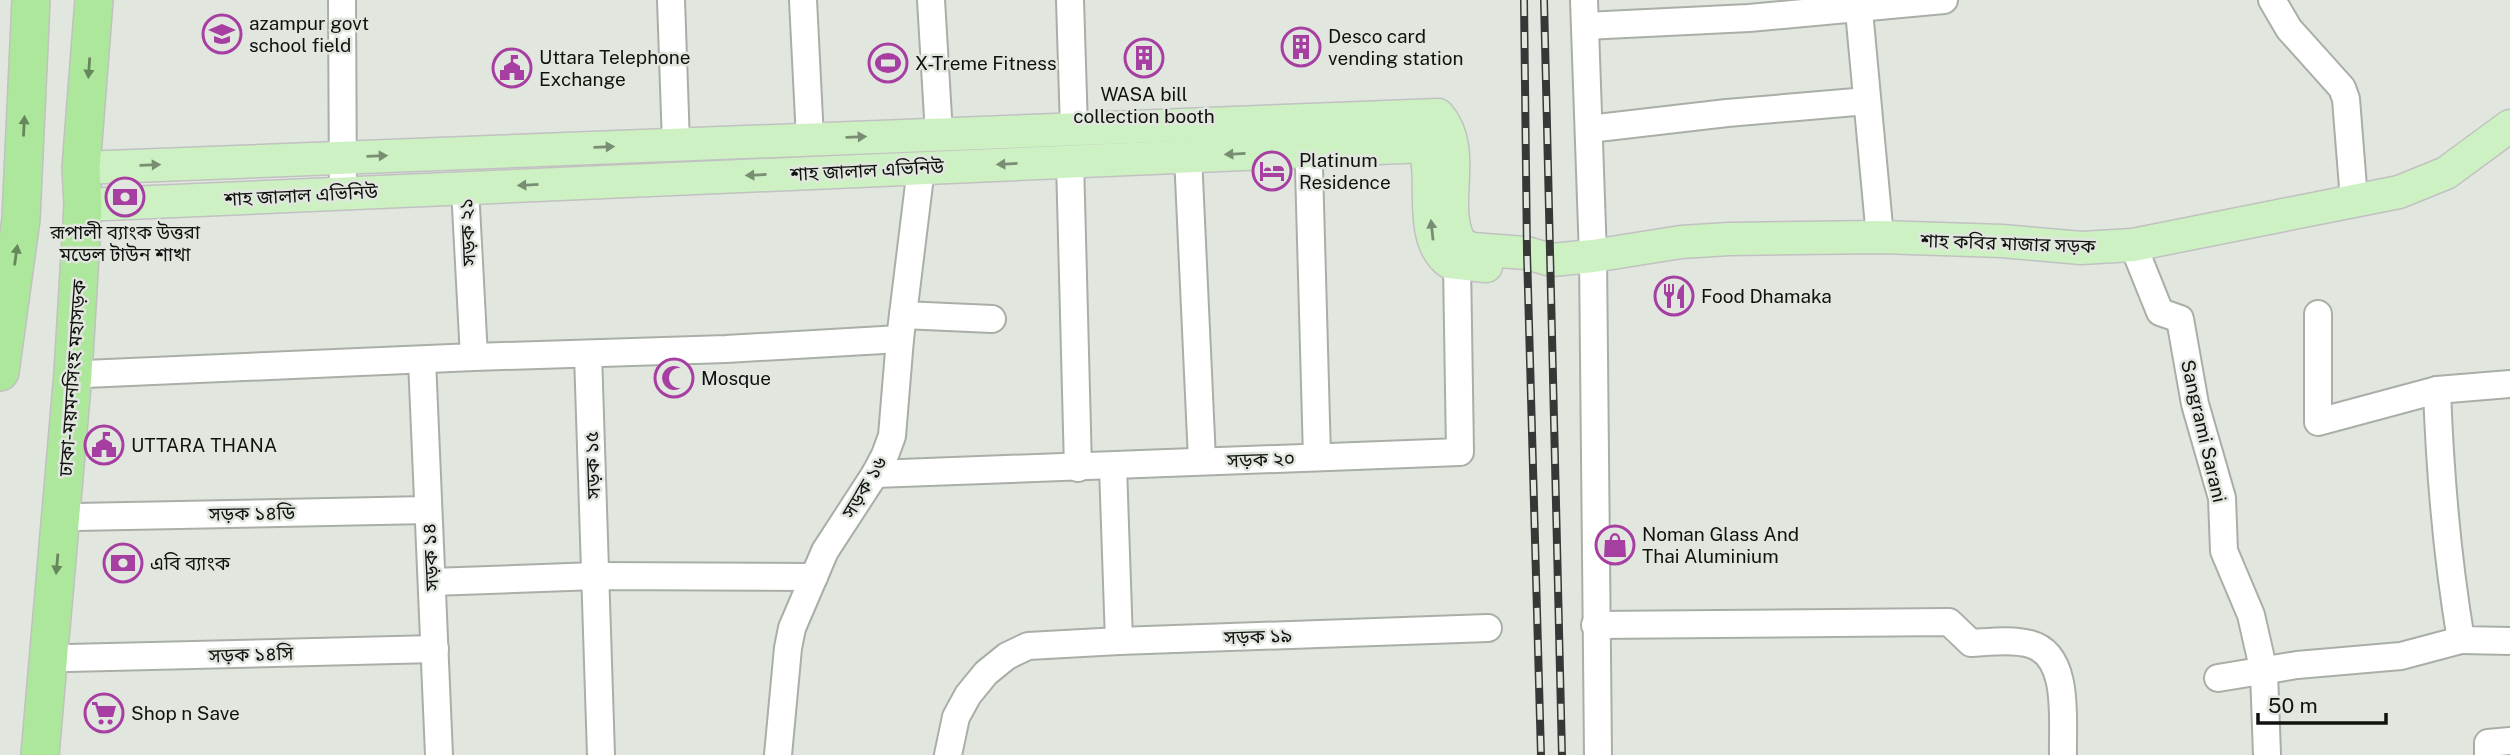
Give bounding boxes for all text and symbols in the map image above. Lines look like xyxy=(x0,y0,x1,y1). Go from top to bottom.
place label: azampur govt school field xyxy=(249,12,369,56)
school or university icon: azampur govt school field xyxy=(201,13,243,55)
place label: Desco card vending station xyxy=(1328,25,1463,69)
building icon: Desco card vending station xyxy=(1280,26,1322,68)
building icon: WASA bill collection booth xyxy=(1123,37,1165,79)
sports icon: X-Treme Fitness xyxy=(867,42,909,84)
place label: Uttara Telephone Exchange xyxy=(539,46,691,90)
public building icon: Uttara Telephone Exchange xyxy=(491,47,533,89)
place label: X-Treme Fitness xyxy=(915,52,1057,74)
one-way arrow xyxy=(83,57,94,79)
place label: WASA bill collection booth xyxy=(1073,83,1215,127)
one-way arrow xyxy=(19,115,30,137)
one-way arrow xyxy=(845,132,867,143)
one-way arrow xyxy=(594,142,616,153)
one-way arrow xyxy=(1223,149,1245,160)
place label: Platinum Residence xyxy=(1299,149,1391,193)
hotel icon: Platinum Residence xyxy=(1251,150,1293,192)
one-way arrow xyxy=(366,151,388,162)
street label: শাহ জালাল এভিনিউ xyxy=(789,155,945,185)
one-way arrow xyxy=(996,159,1018,170)
one-way arrow xyxy=(139,160,161,171)
one-way arrow xyxy=(744,170,766,181)
bank icon: রূপালী ব্যাংক উত্তরা মডেল টাউন শাখা xyxy=(104,176,146,218)
street label: শাহ জালাল এভিনিউ xyxy=(223,180,379,210)
one-way arrow xyxy=(517,180,539,191)
street label: সড়ক ২১ xyxy=(454,198,480,267)
one-way arrow xyxy=(1426,219,1437,241)
place label: রূপালী ব্যাংক উত্তরা মডেল টাউন শাখা xyxy=(49,221,201,265)
street label: শাহ কবির মাজার সড়ক xyxy=(1919,229,2097,257)
one-way arrow xyxy=(10,244,21,266)
restaurant icon: Food Dhamaka xyxy=(1653,275,1695,317)
street label: ঢাকা-ময়মনসিংহ মহাসড়ক xyxy=(54,278,90,478)
place label: Food Dhamaka xyxy=(1701,285,1832,307)
mosque icon: Mosque xyxy=(653,357,695,399)
street label: Sangrami Sarani xyxy=(2177,358,2231,504)
place label: Mosque xyxy=(701,367,771,389)
public building icon: UTTARA THANA xyxy=(83,424,125,466)
street label: সড়ক ১৫ xyxy=(580,431,604,500)
place label: UTTARA THANA xyxy=(131,434,277,456)
street label: সড়ক ২০ xyxy=(1226,447,1295,471)
street label: সড়ক ১৬ xyxy=(837,452,891,523)
street label: সড়ক ১৪ডি xyxy=(208,501,296,525)
street label: সড়ক ১৪ xyxy=(417,523,443,592)
place label: Noman Glass And Thai Aluminium xyxy=(1642,523,1799,567)
shop icon: Noman Glass And Thai Aluminium xyxy=(1594,524,1636,566)
bank icon: এবি ব্যাংক xyxy=(102,542,144,584)
place label: এবি ব্যাংক xyxy=(150,552,231,574)
one-way arrow xyxy=(51,553,62,575)
street label: সড়ক ১৯ xyxy=(1223,624,1292,648)
street label: সড়ক ১৪সি xyxy=(207,641,295,667)
scale bar xyxy=(2258,682,2386,726)
supermarket icon: Shop n Save xyxy=(83,692,125,734)
text: 50 m xyxy=(2268,693,2318,718)
place label: Shop n Save xyxy=(131,702,240,724)

